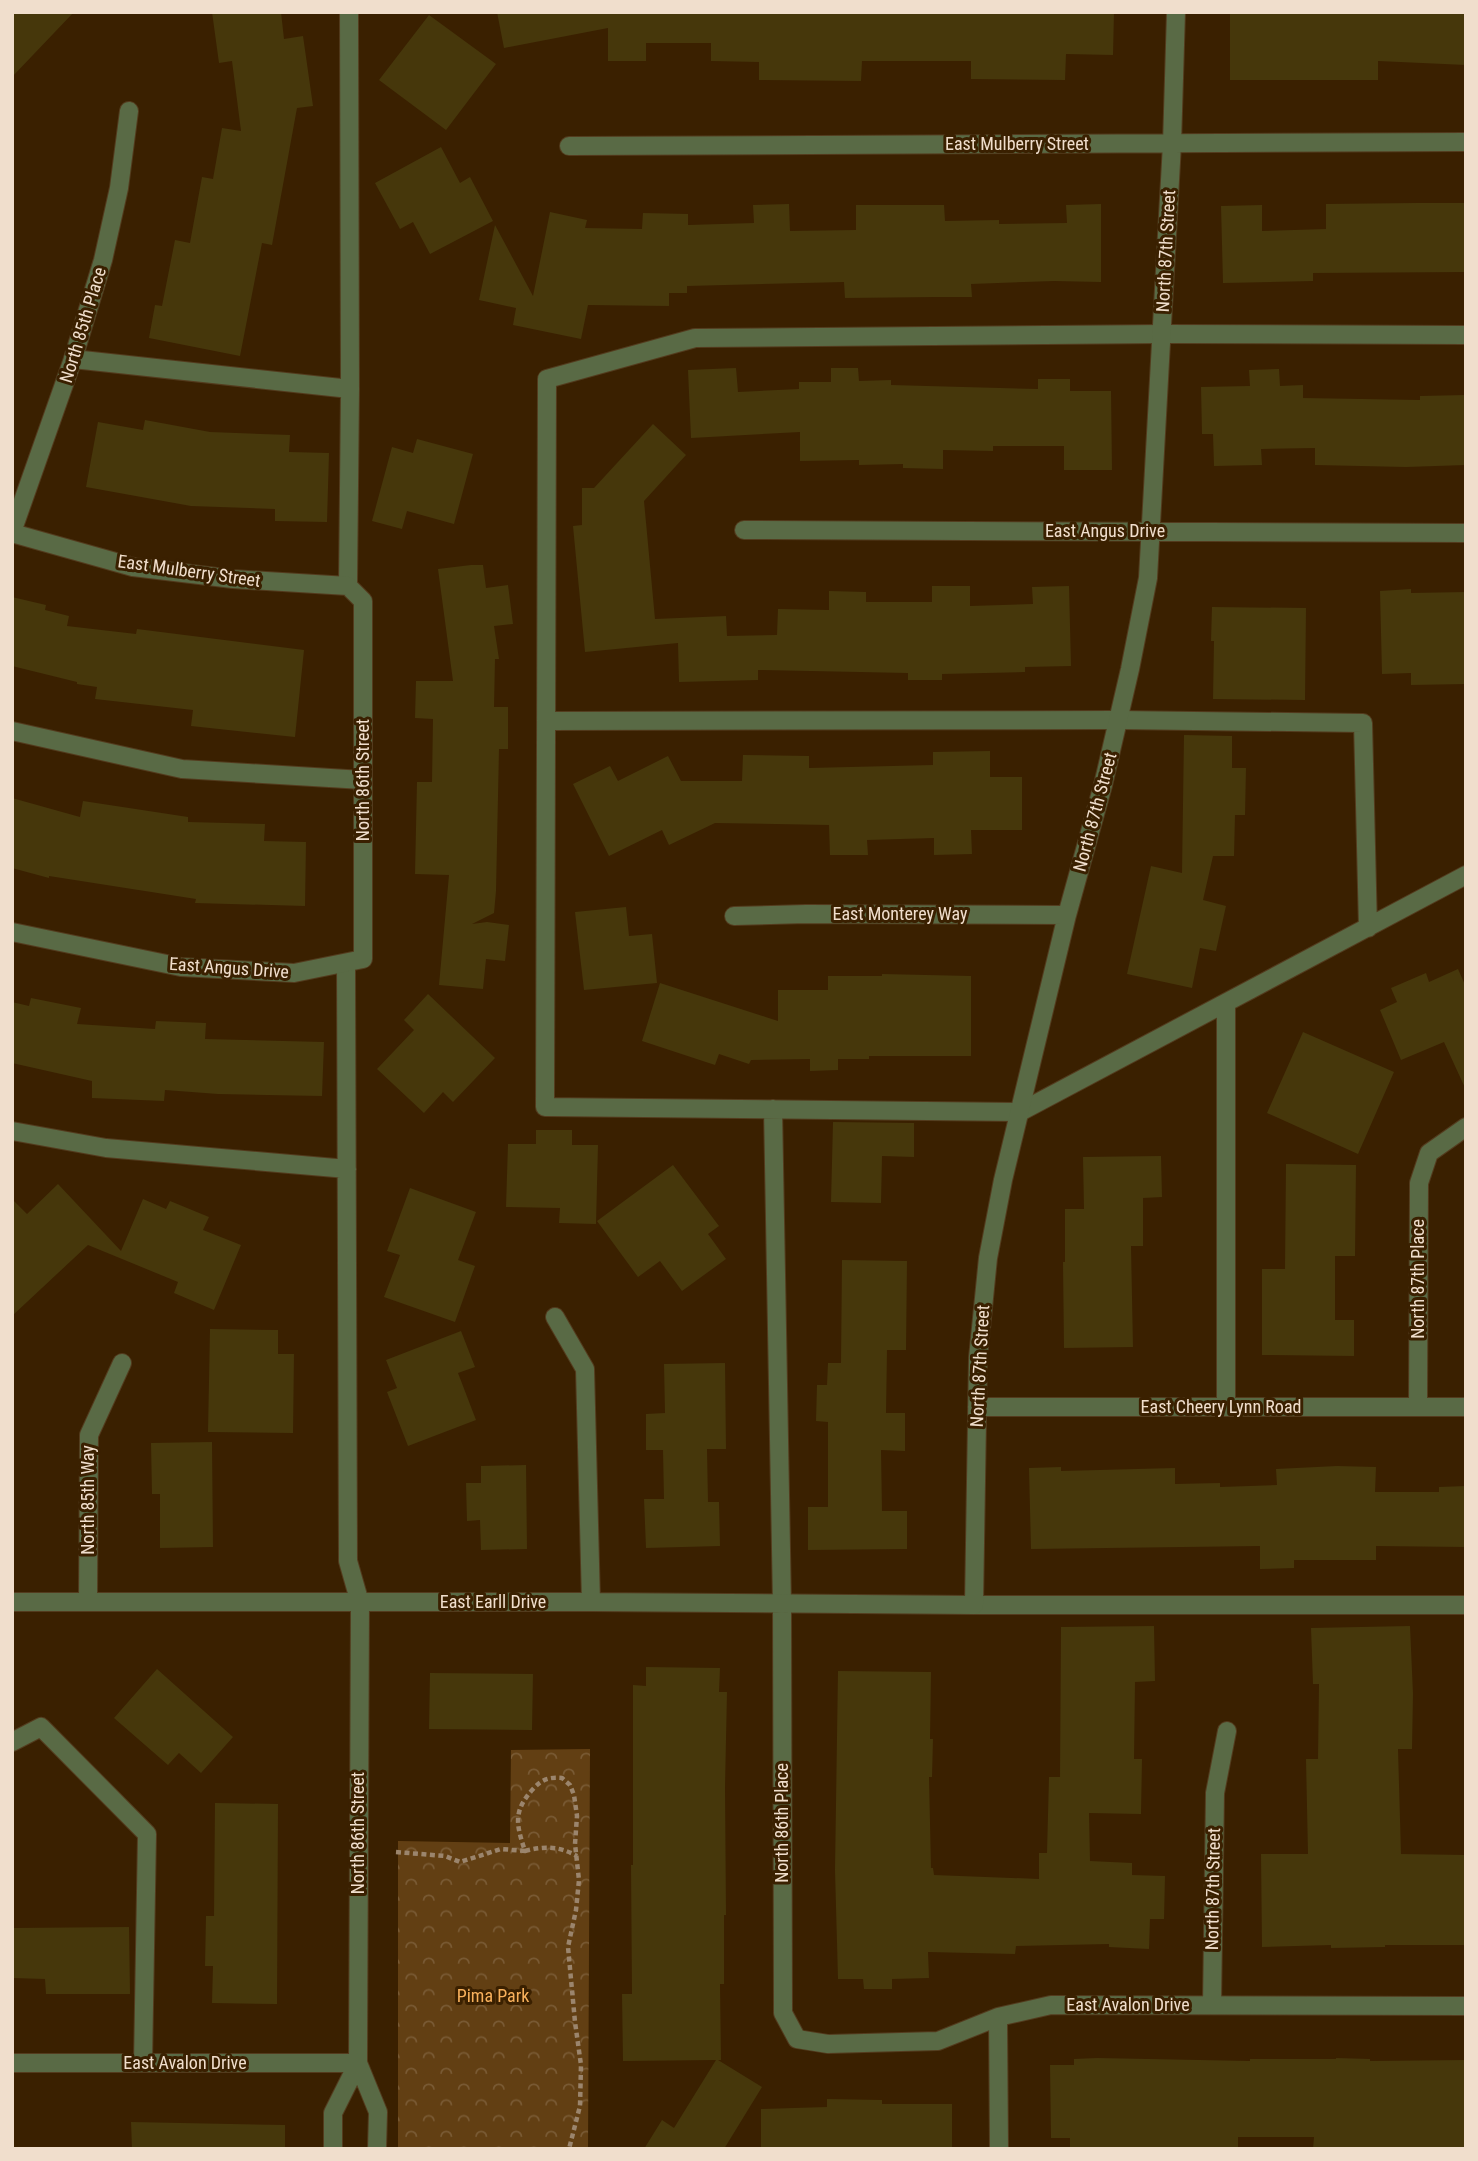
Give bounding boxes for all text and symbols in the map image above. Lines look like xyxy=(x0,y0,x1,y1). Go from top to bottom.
street label: East Mulberry Street xyxy=(945,133,1089,154)
street label: North 87th Street xyxy=(1152,189,1179,313)
street label: North 85th Place xyxy=(55,265,110,385)
street label: East Angus Drive xyxy=(1045,520,1165,541)
street label: East Mulberry Street xyxy=(116,550,262,591)
street label: North 86th Street xyxy=(352,719,373,841)
street label: North 87th Street xyxy=(1069,750,1120,874)
street label: East Monterey Way xyxy=(832,903,968,924)
street label: East Angus Drive xyxy=(168,953,290,982)
street label: North 87th Place xyxy=(1407,1219,1428,1339)
street label: North 87th Street xyxy=(966,1304,993,1428)
street label: East Cheery Lynn Road xyxy=(1141,1396,1301,1417)
street label: North 85th Way xyxy=(77,1445,98,1555)
street label: East Earll Drive xyxy=(440,1591,546,1612)
street label: North 86th Place xyxy=(771,1763,792,1883)
street label: North 86th Street xyxy=(347,1772,368,1894)
street label: North 87th Street xyxy=(1201,1828,1224,1950)
park label: Pima Park xyxy=(457,1985,529,2006)
street label: East Avalon Drive xyxy=(1066,1994,1190,2015)
street label: East Avalon Drive xyxy=(123,2052,247,2073)

